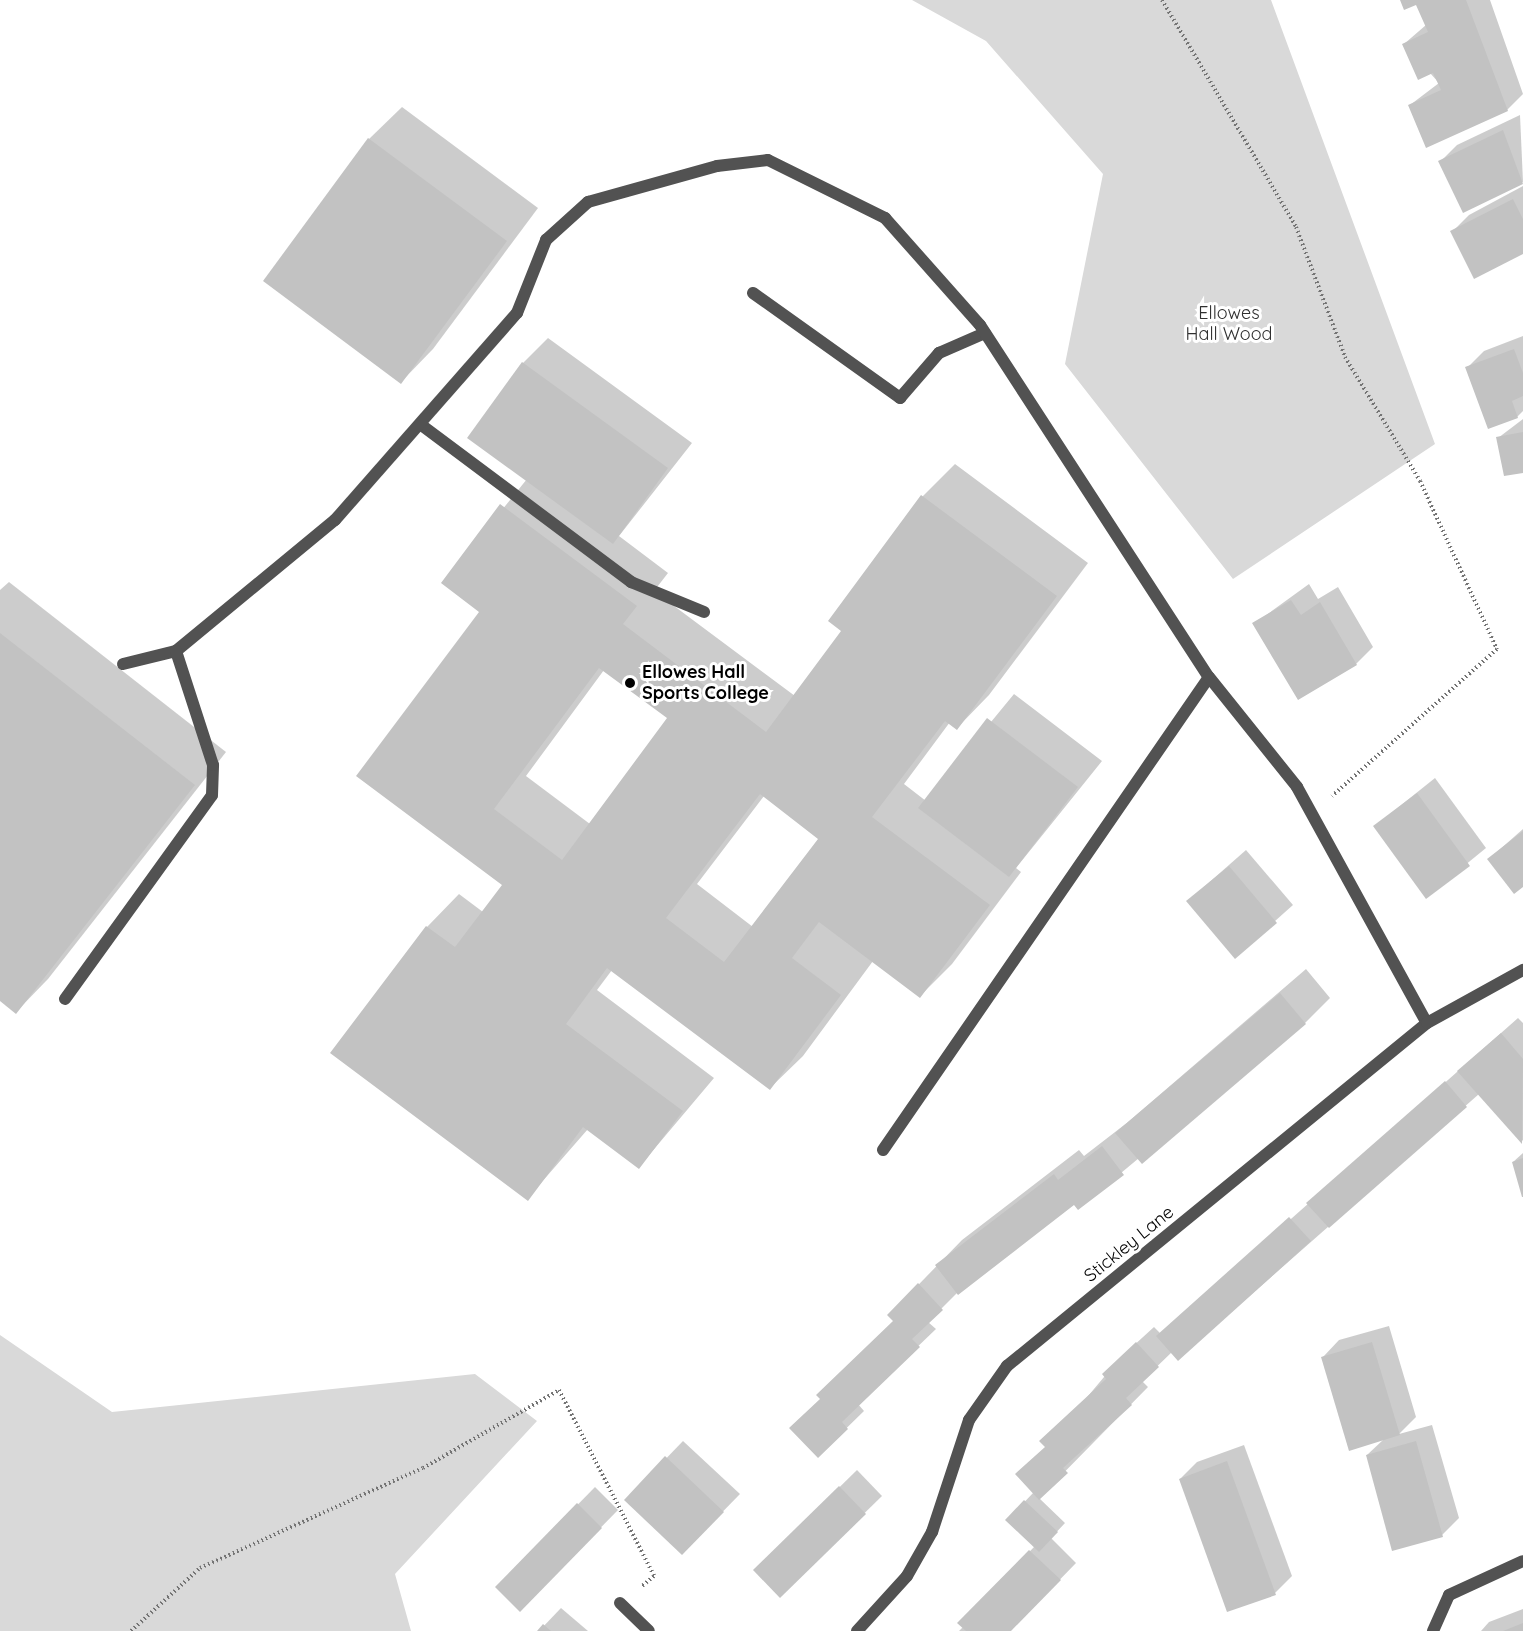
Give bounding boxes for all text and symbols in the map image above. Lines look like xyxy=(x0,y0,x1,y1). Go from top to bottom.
park label: Ellowes Hall Wood xyxy=(1186,303,1272,346)
place label: Ellowes Hall Sports College xyxy=(642,662,769,704)
marker: Ellowes Hall Sports College xyxy=(623,676,637,690)
street label: Stickley Lane xyxy=(1080,1201,1178,1287)

